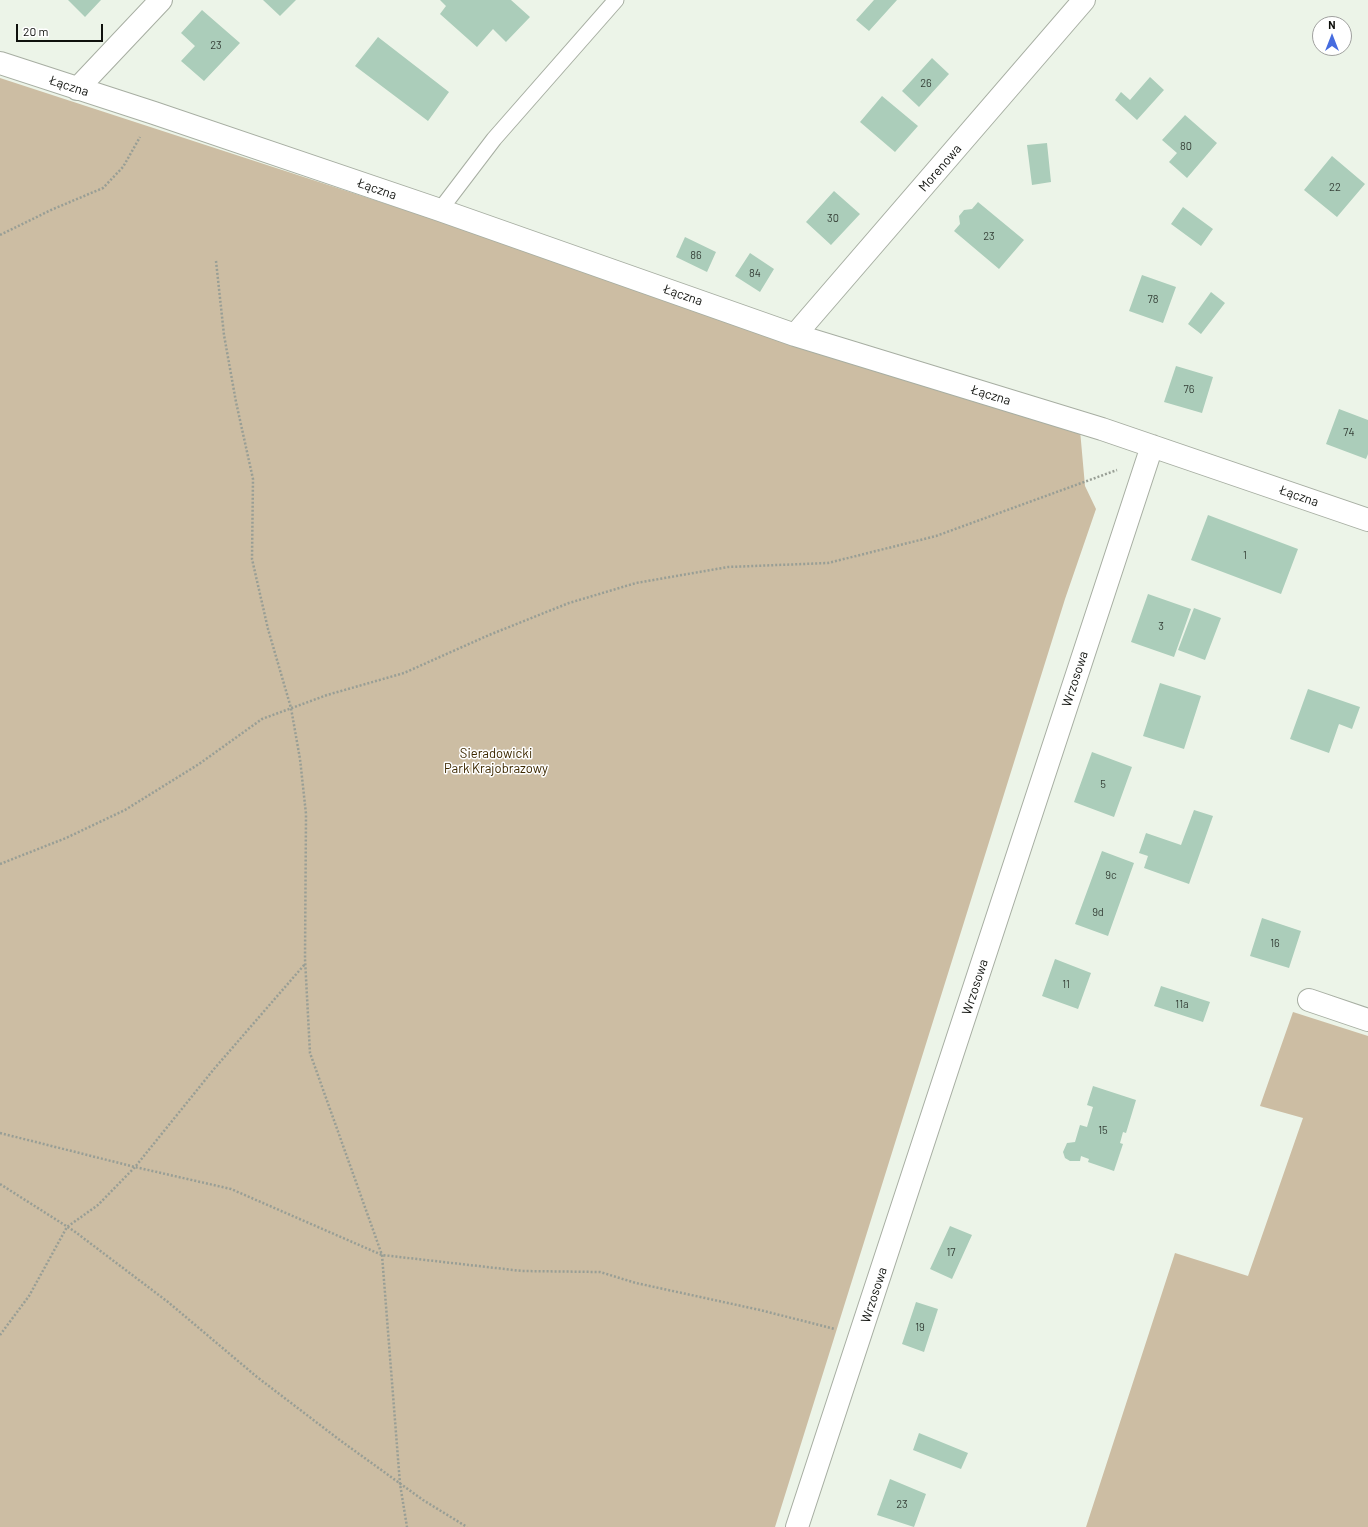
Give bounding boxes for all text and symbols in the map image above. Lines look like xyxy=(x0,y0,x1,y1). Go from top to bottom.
scale bar xyxy=(18,16,105,42)
north arrow xyxy=(1312,16,1352,56)
text: N xyxy=(1328,18,1336,31)
text: 20 m xyxy=(23,24,49,38)
house number: 23 xyxy=(210,38,222,52)
street label: Łączna xyxy=(47,72,91,100)
house number: 26 xyxy=(920,76,932,90)
house number: 80 xyxy=(1180,139,1192,153)
street label: Morenowa xyxy=(915,141,965,195)
street label: Łączna xyxy=(355,175,399,203)
house number: 22 xyxy=(1329,180,1341,194)
house number: 30 xyxy=(827,211,839,225)
house number: 23 xyxy=(983,229,995,243)
house number: 86 xyxy=(690,248,702,262)
house number: 84 xyxy=(749,266,761,280)
street label: Łączna xyxy=(661,281,705,309)
house number: 78 xyxy=(1148,292,1158,306)
street label: Łączna xyxy=(969,382,1013,408)
house number: 76 xyxy=(1184,382,1194,396)
house number: 74 xyxy=(1343,425,1355,439)
street label: Łączna xyxy=(1277,482,1321,510)
house number: 1 xyxy=(1243,548,1247,562)
house number: 3 xyxy=(1158,619,1164,633)
street label: Wrzosowa xyxy=(1059,649,1091,709)
park label: Sieradowicki Park Krajobrazowy xyxy=(444,746,548,777)
house number: 5 xyxy=(1100,777,1106,791)
house number: 9c xyxy=(1105,868,1117,882)
house number: 9d xyxy=(1092,905,1104,919)
house number: 16 xyxy=(1270,936,1280,950)
street label: Wrzosowa xyxy=(959,957,991,1017)
house number: 11 xyxy=(1062,977,1070,991)
house number: 11a xyxy=(1175,997,1189,1011)
house number: 15 xyxy=(1098,1123,1108,1137)
house number: 17 xyxy=(946,1245,956,1259)
street label: Wrzosowa xyxy=(858,1265,890,1325)
house number: 19 xyxy=(915,1320,925,1334)
house number: 23 xyxy=(896,1497,908,1511)

